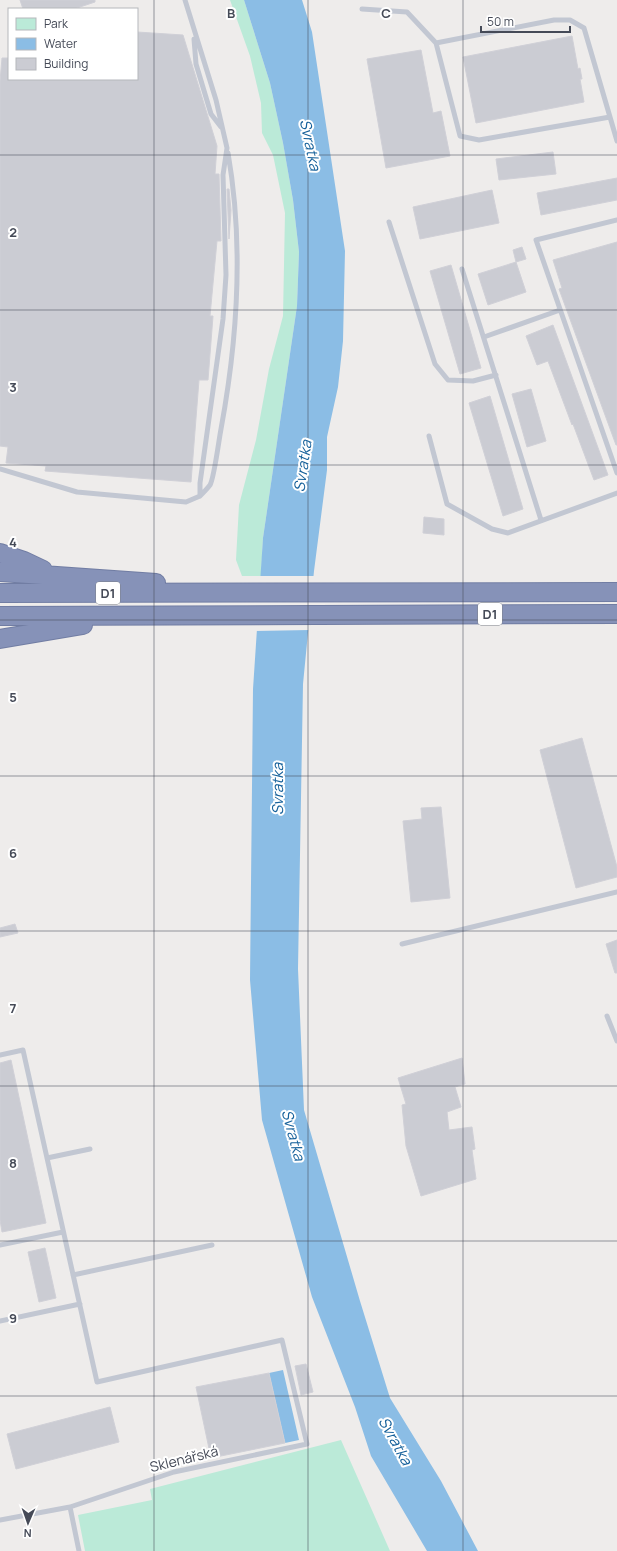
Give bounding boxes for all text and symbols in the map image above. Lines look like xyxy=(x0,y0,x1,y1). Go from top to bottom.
text: B xyxy=(227,4,235,22)
text: C xyxy=(381,4,391,22)
legend xyxy=(8,8,138,80)
scale bar xyxy=(481,8,570,34)
text: 50 m xyxy=(487,13,514,30)
text: Park xyxy=(44,15,69,32)
text: Water xyxy=(44,35,78,52)
text: Building xyxy=(44,55,88,72)
water label: Svratka xyxy=(295,117,326,173)
text: 2 xyxy=(9,223,17,241)
text: 3 xyxy=(9,378,17,396)
water label: Svratka xyxy=(288,438,317,493)
text: 4 xyxy=(9,533,17,551)
road number: D1 xyxy=(96,582,120,604)
road number: D1 xyxy=(478,603,502,625)
text: 5 xyxy=(9,688,17,706)
water label: Svratka xyxy=(267,762,288,815)
text: 6 xyxy=(9,844,17,862)
text: 7 xyxy=(10,999,17,1017)
water label: Svratka xyxy=(277,1107,311,1163)
text: 8 xyxy=(9,1154,17,1172)
text: 9 xyxy=(9,1309,17,1327)
water label: Svratka xyxy=(374,1413,418,1469)
street label: Sklenářská xyxy=(148,1441,220,1476)
north arrow xyxy=(8,1503,48,1543)
text: N xyxy=(23,1526,32,1541)

